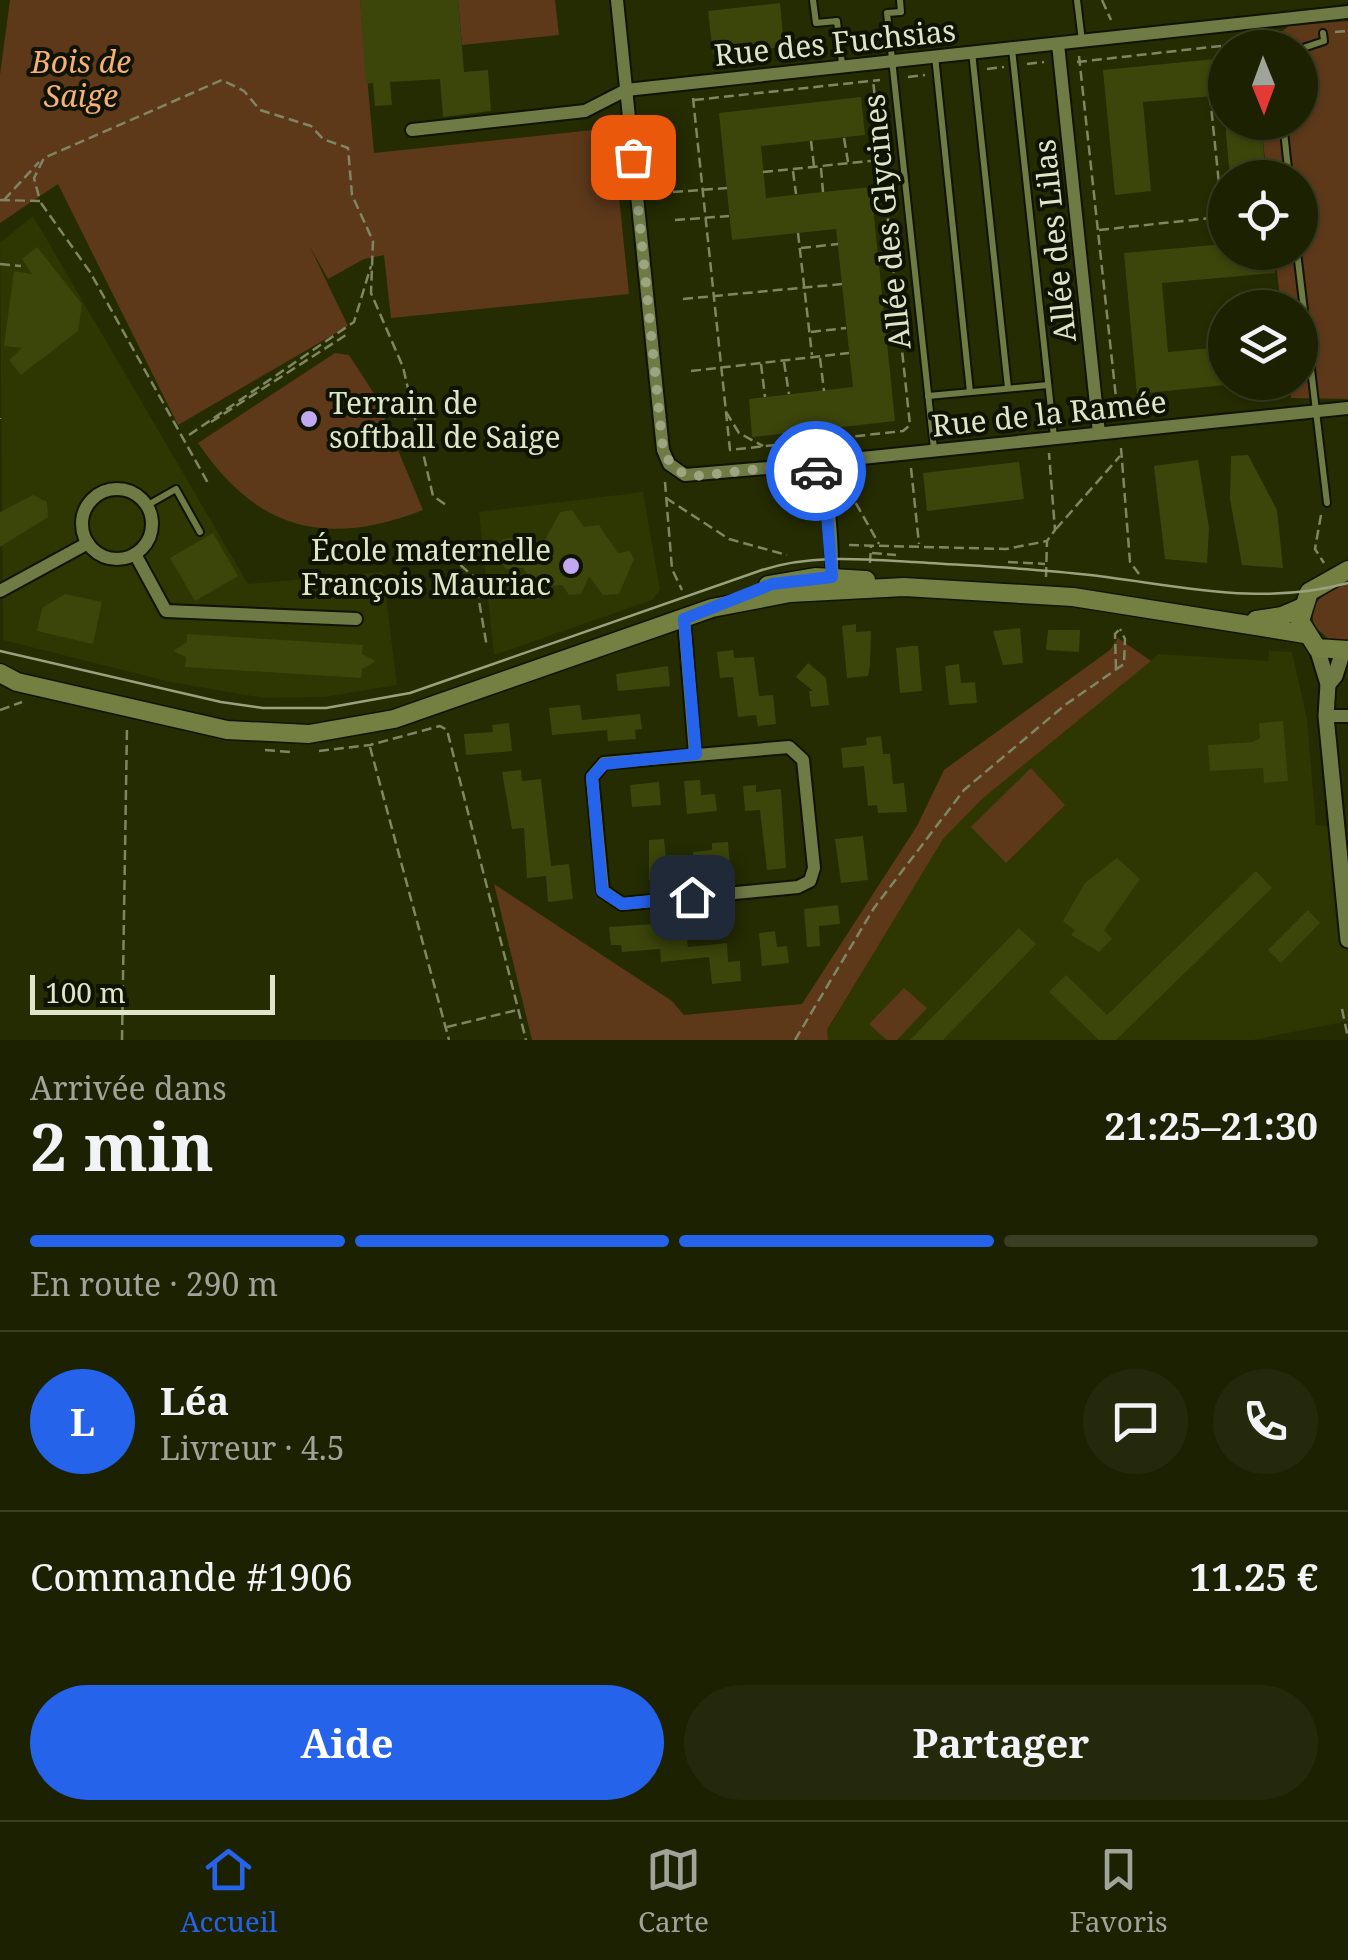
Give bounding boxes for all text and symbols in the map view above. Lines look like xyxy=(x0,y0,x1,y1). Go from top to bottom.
street label: Rue des Fuchsias xyxy=(712,9,958,75)
north arrow xyxy=(1208,30,1318,140)
map controls xyxy=(1208,30,1318,400)
park label: Bois de Saige xyxy=(30,41,131,116)
street label: Allée des Glycines xyxy=(852,92,920,352)
pin xyxy=(591,115,676,200)
icon: bag xyxy=(606,130,661,185)
street label: Allée des Lilas xyxy=(1023,138,1085,344)
button: locate xyxy=(1208,160,1318,270)
button: layers xyxy=(1208,290,1318,400)
street label: Rue de la Ramée xyxy=(930,380,1168,446)
place label: Terrain de softball de Saige xyxy=(329,382,560,457)
marker: Terrain de softball de Saige xyxy=(298,408,320,430)
courier xyxy=(766,421,866,521)
icon: car xyxy=(789,444,844,499)
place label: École maternelle François Mauriac xyxy=(301,529,551,604)
marker: École maternelle François Mauriac xyxy=(560,555,582,577)
pin xyxy=(650,855,735,940)
icon: home xyxy=(665,870,720,925)
scale bar xyxy=(30,970,275,1014)
text: 100 m xyxy=(45,973,126,1011)
text: Arrivée dans xyxy=(30,1066,227,1109)
text: 21:25–21:30 xyxy=(1104,1099,1318,1151)
text: 2 min xyxy=(30,1102,214,1190)
text: En route · 290 m xyxy=(30,1262,278,1305)
button: chat xyxy=(1083,1369,1188,1474)
button: phone xyxy=(1213,1369,1318,1474)
text: Léa xyxy=(160,1374,229,1426)
text: L xyxy=(70,1395,95,1447)
text: Livreur · 4.5 xyxy=(160,1426,345,1469)
text: Commande #1906 xyxy=(30,1550,353,1602)
text: 11.25 € xyxy=(1190,1550,1318,1602)
button: Aide xyxy=(30,1685,664,1800)
button: Partager xyxy=(684,1685,1318,1800)
tab: Accueil xyxy=(180,1842,277,1940)
tab: Carte xyxy=(638,1842,709,1940)
tab: Favoris xyxy=(1069,1842,1168,1940)

